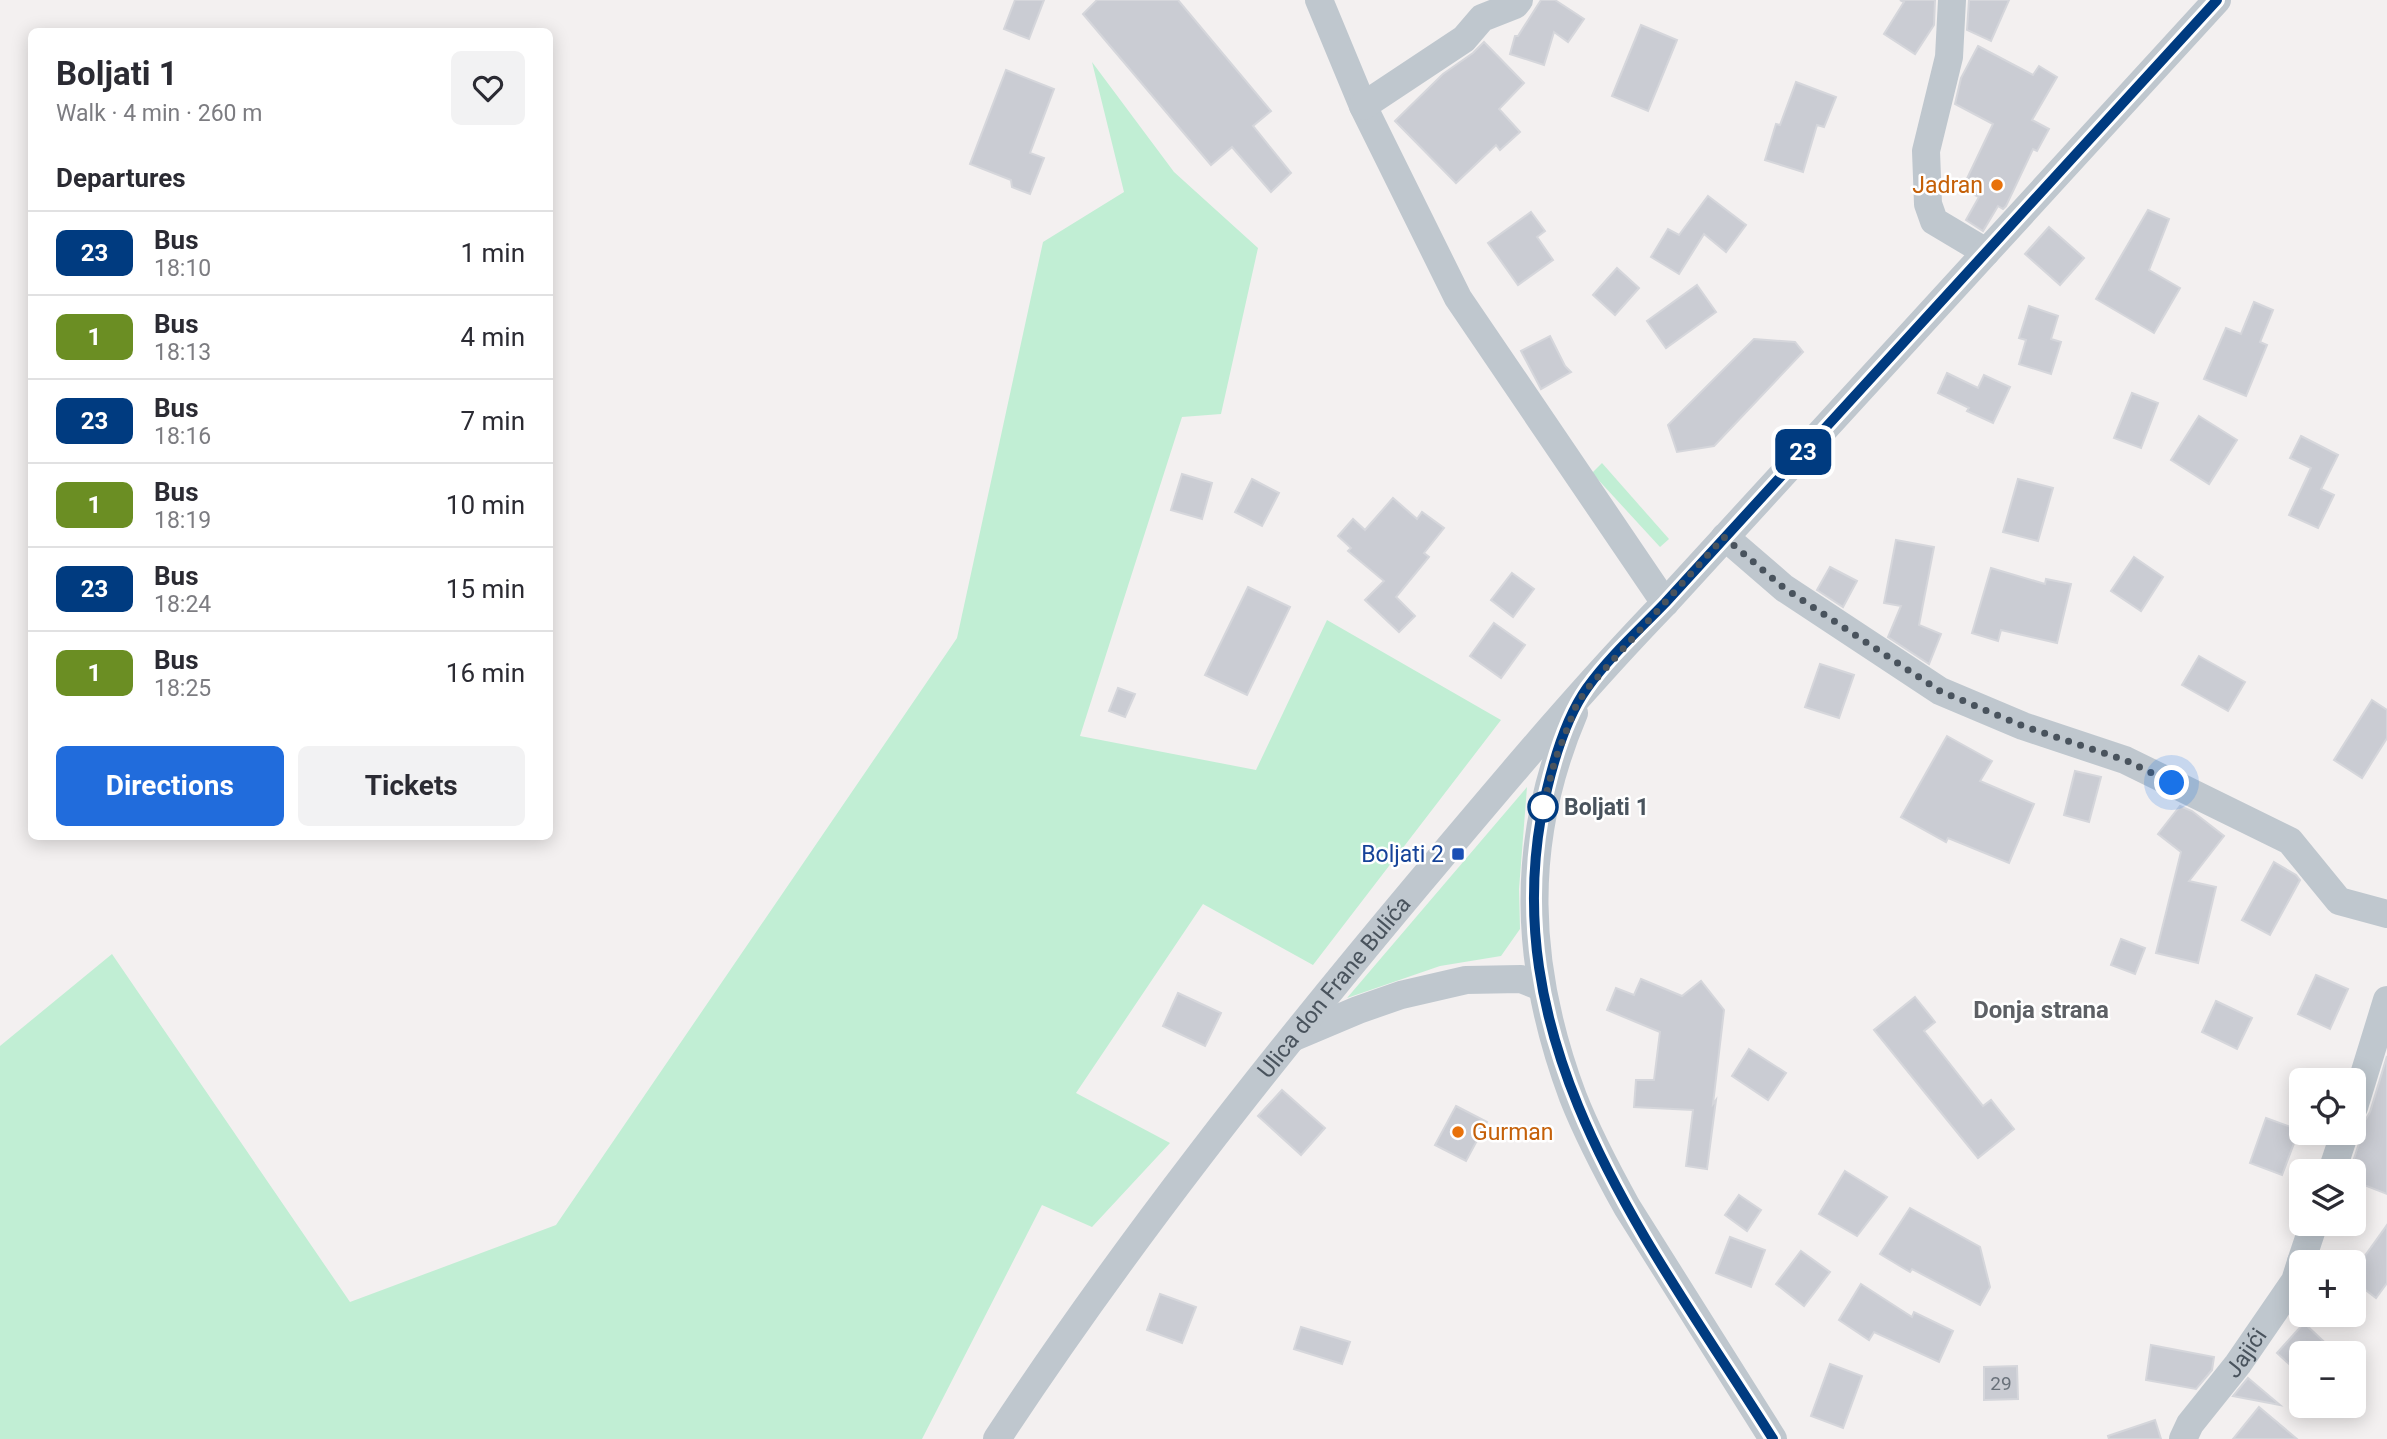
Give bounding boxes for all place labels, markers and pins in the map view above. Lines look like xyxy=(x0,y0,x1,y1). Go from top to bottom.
place label: Jadran xyxy=(1912,172,1983,199)
marker: Jadran xyxy=(1989,177,2005,193)
marker: Boljati 1 xyxy=(1528,792,1558,822)
place label: Boljati 1 xyxy=(1564,794,1649,821)
place label: Boljati 2 xyxy=(1361,841,1444,868)
marker: Boljati 2 xyxy=(1450,846,1466,862)
place label: Gurman xyxy=(1472,1119,1554,1146)
marker: Gurman xyxy=(1450,1124,1466,1140)

